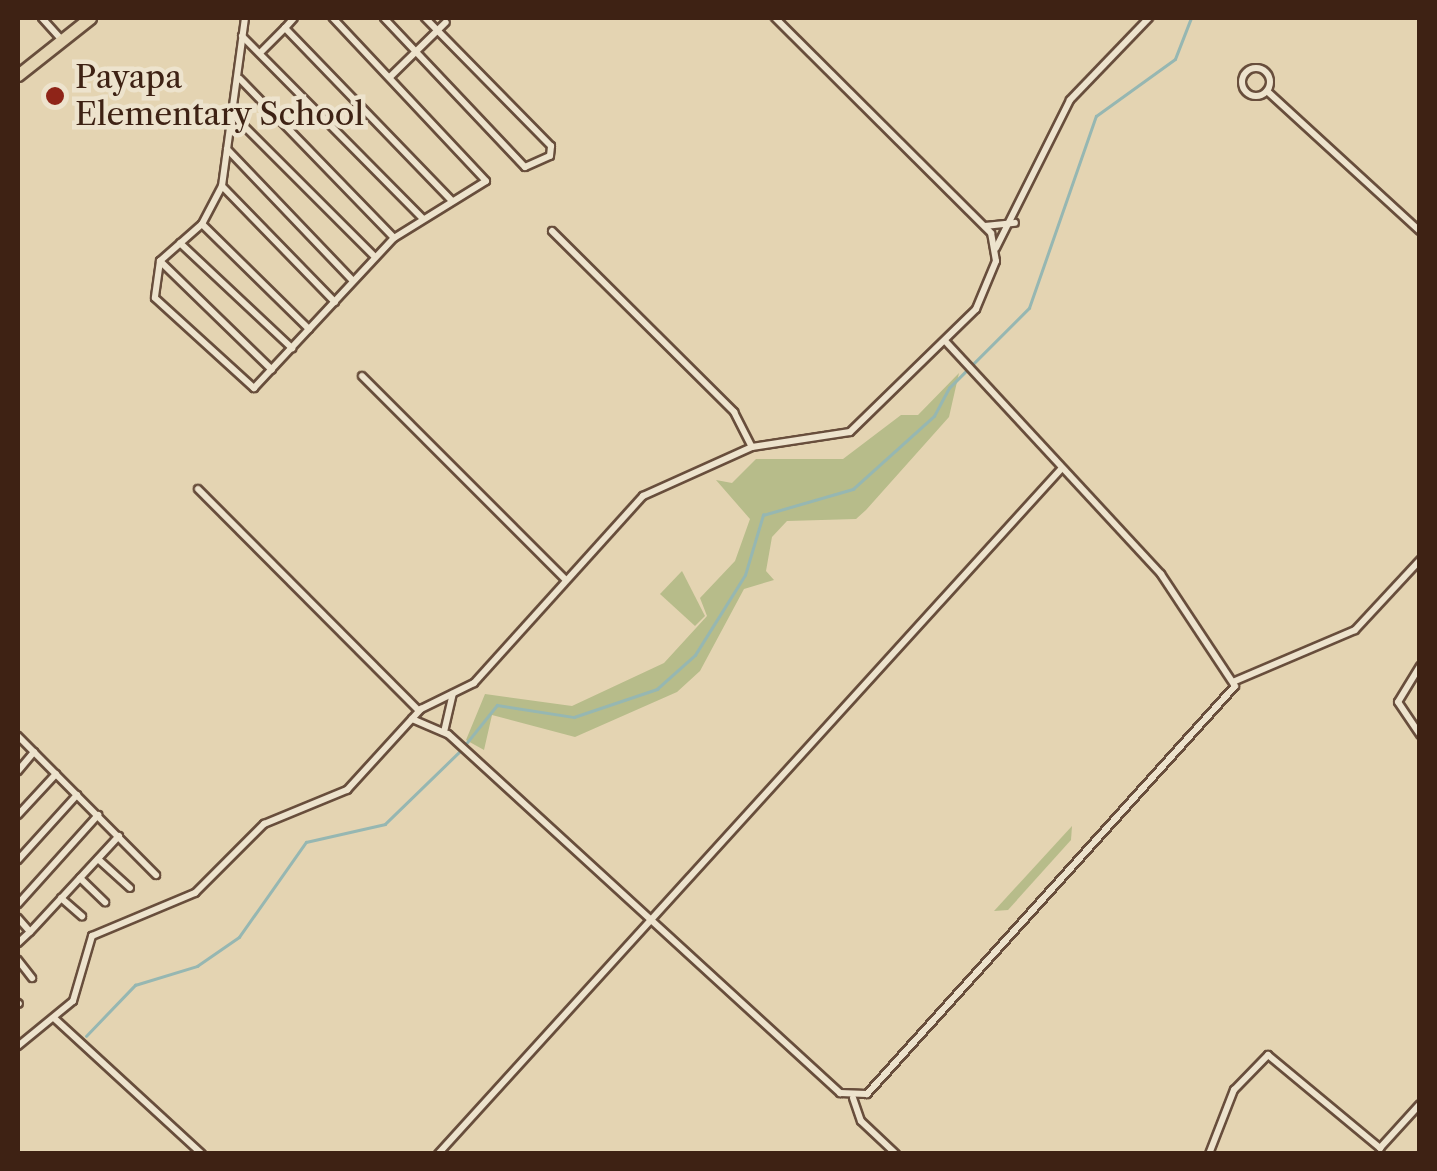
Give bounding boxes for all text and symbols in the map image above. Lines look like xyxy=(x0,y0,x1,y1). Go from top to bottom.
place label: Payapa Elementary School xyxy=(75,59,365,134)
marker: Payapa Elementary School xyxy=(44,85,66,107)

